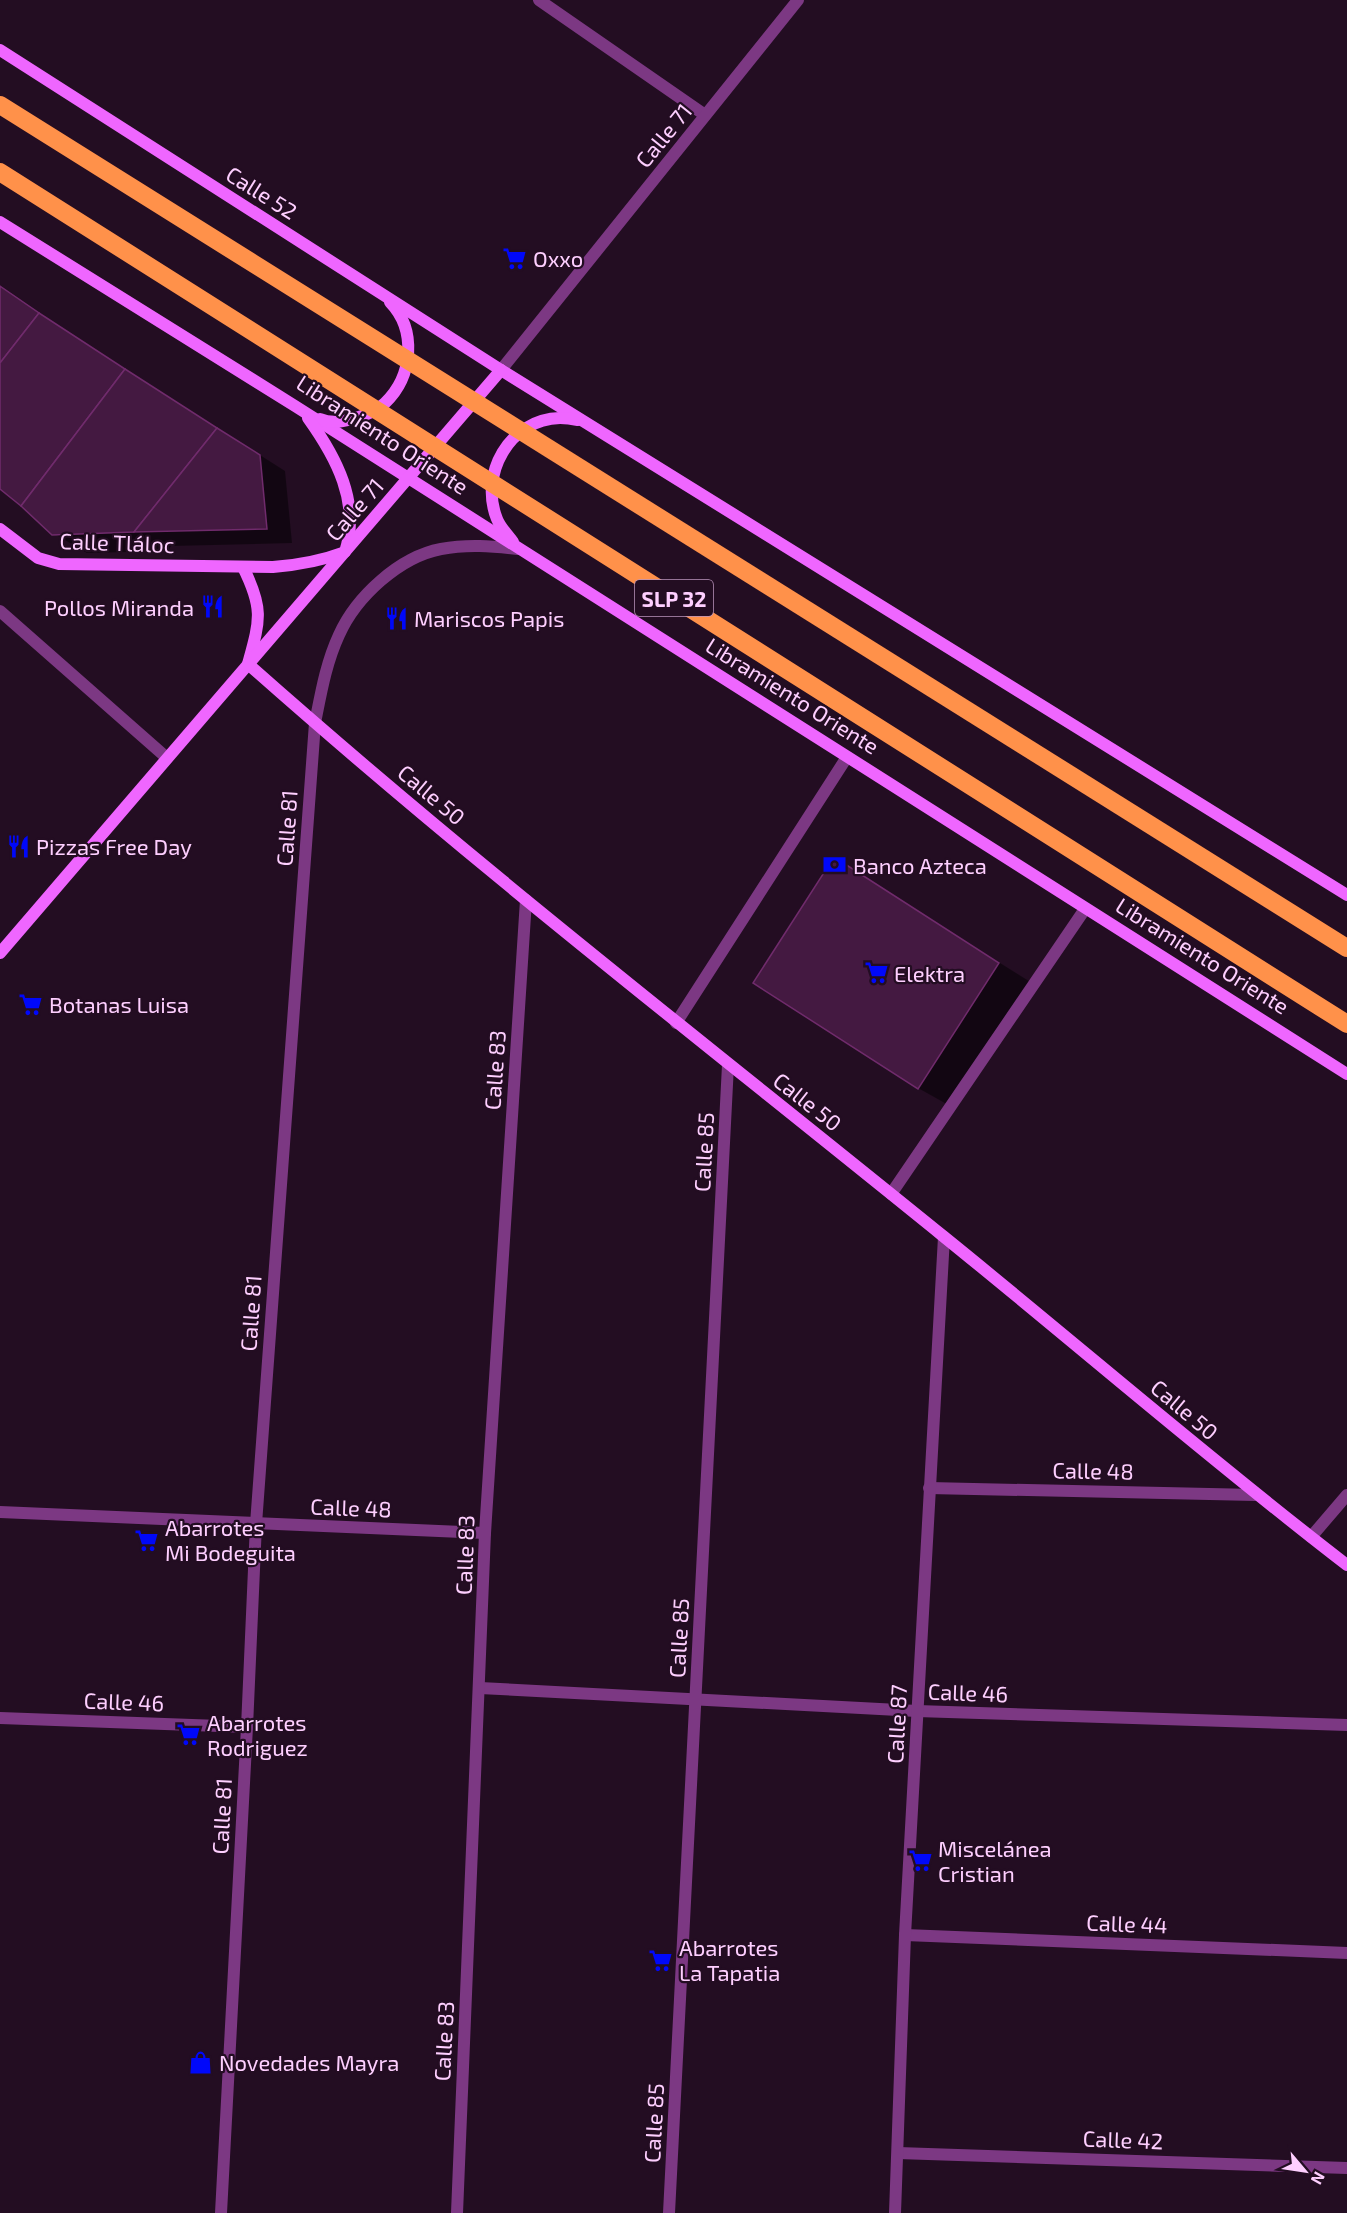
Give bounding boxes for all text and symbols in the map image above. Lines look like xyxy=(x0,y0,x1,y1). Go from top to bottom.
street label: Calle 71 xyxy=(629,98,697,172)
street label: Calle 52 xyxy=(222,160,302,224)
supermarket icon: Oxxo xyxy=(502,245,528,271)
place label: Oxxo xyxy=(533,245,583,271)
street label: Libramiento Oriente xyxy=(292,369,474,499)
street label: Calle 71 xyxy=(320,472,388,546)
street label: Calle Tláloc xyxy=(59,527,175,557)
road number: SLP 32 xyxy=(635,580,713,616)
place label: Pollos Miranda xyxy=(44,594,194,620)
restaurant icon: Pollos Miranda xyxy=(199,594,225,620)
restaurant icon: Mariscos Papis xyxy=(383,605,409,631)
place label: Mariscos Papis xyxy=(414,605,564,631)
street label: Libramiento Oriente xyxy=(702,631,884,759)
street label: Calle 50 xyxy=(393,759,471,829)
street label: Calle 81 xyxy=(270,789,302,867)
restaurant icon: Pizzas Free Day xyxy=(5,833,31,859)
place label: Pizzas Free Day xyxy=(36,833,192,859)
bank icon: Banco Azteca xyxy=(822,852,848,878)
place label: Banco Azteca xyxy=(853,852,987,878)
street label: Libramiento Oriente xyxy=(1112,891,1294,1019)
supermarket icon: Elektra xyxy=(863,960,889,986)
place label: Elektra xyxy=(894,960,965,986)
supermarket icon: Botanas Luisa xyxy=(18,991,44,1017)
place label: Botanas Luisa xyxy=(49,991,189,1017)
street label: Calle 83 xyxy=(478,1029,510,1111)
street label: Calle 50 xyxy=(769,1066,847,1136)
street label: Calle 85 xyxy=(688,1112,718,1192)
street label: Calle 81 xyxy=(234,1274,266,1352)
street label: Calle 50 xyxy=(1146,1374,1224,1444)
street label: Calle 48 xyxy=(1052,1456,1134,1484)
street label: Calle 48 xyxy=(310,1493,392,1521)
place label: Abarrotes Mi Bodeguita xyxy=(165,1514,296,1565)
street label: Calle 83 xyxy=(450,1515,478,1595)
supermarket icon: Abarrotes Mi Bodeguita xyxy=(134,1527,160,1553)
street label: Calle 85 xyxy=(663,1598,693,1678)
street label: Calle 46 xyxy=(927,1678,1009,1706)
street label: Calle 87 xyxy=(881,1684,911,1764)
street label: Calle 46 xyxy=(83,1687,165,1715)
place label: Abarrotes Rodriguez xyxy=(207,1709,308,1760)
supermarket icon: Abarrotes Rodriguez xyxy=(176,1722,202,1748)
street label: Calle 81 xyxy=(206,1777,236,1855)
place label: Miscelánea Cristian xyxy=(938,1835,1052,1886)
supermarket icon: Miscelánea Cristian xyxy=(907,1848,933,1874)
street label: Calle 44 xyxy=(1086,1909,1168,1937)
place label: Abarrotes La Tapatia xyxy=(679,1934,780,1985)
supermarket icon: Abarrotes La Tapatia xyxy=(648,1947,674,1973)
street label: Calle 83 xyxy=(428,2000,458,2082)
shop icon: Novedades Mayra xyxy=(188,2049,214,2075)
place label: Novedades Mayra xyxy=(219,2049,399,2075)
street label: Calle 85 xyxy=(638,2083,668,2163)
street label: Calle 42 xyxy=(1082,2125,1164,2153)
north arrow xyxy=(1275,2141,1335,2201)
text: N xyxy=(1307,2169,1330,2188)

